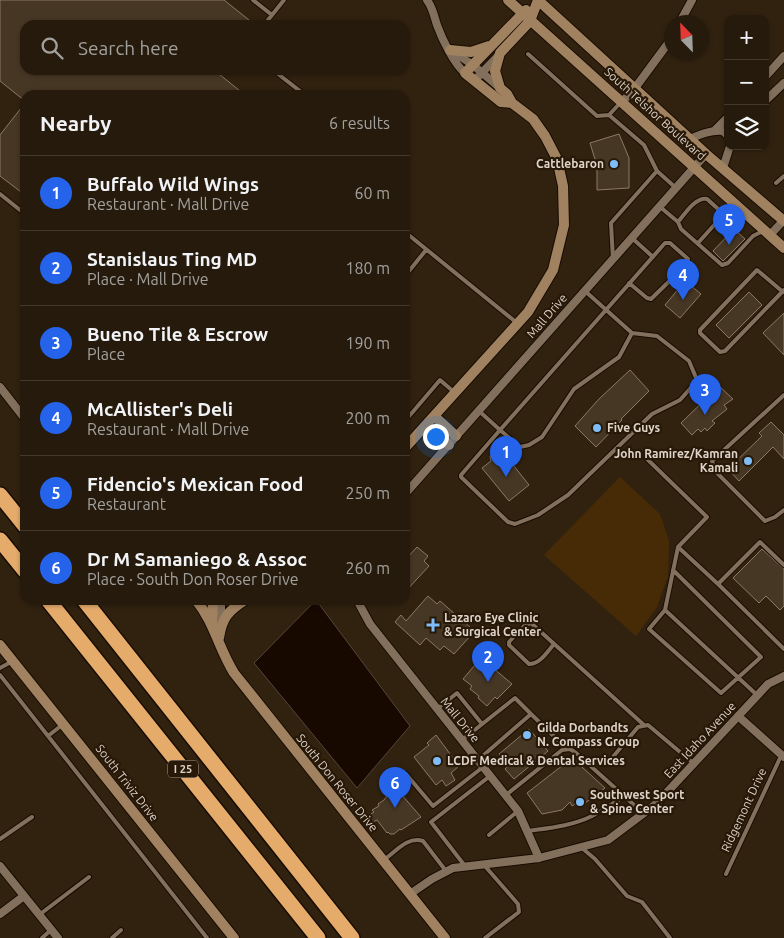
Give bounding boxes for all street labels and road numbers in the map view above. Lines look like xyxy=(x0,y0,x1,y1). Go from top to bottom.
street label: South Telshor Boulevard xyxy=(602,65,709,162)
street label: Mall Drive xyxy=(524,291,569,340)
street label: Mall Drive xyxy=(438,695,482,745)
street label: East Idaho Avenue xyxy=(661,699,738,780)
street label: South Don Roser Drive xyxy=(294,731,381,834)
street label: South Triviz Drive xyxy=(93,742,161,824)
road number: I 25 xyxy=(168,761,198,778)
street label: Ridgemont Drive xyxy=(718,766,769,854)

